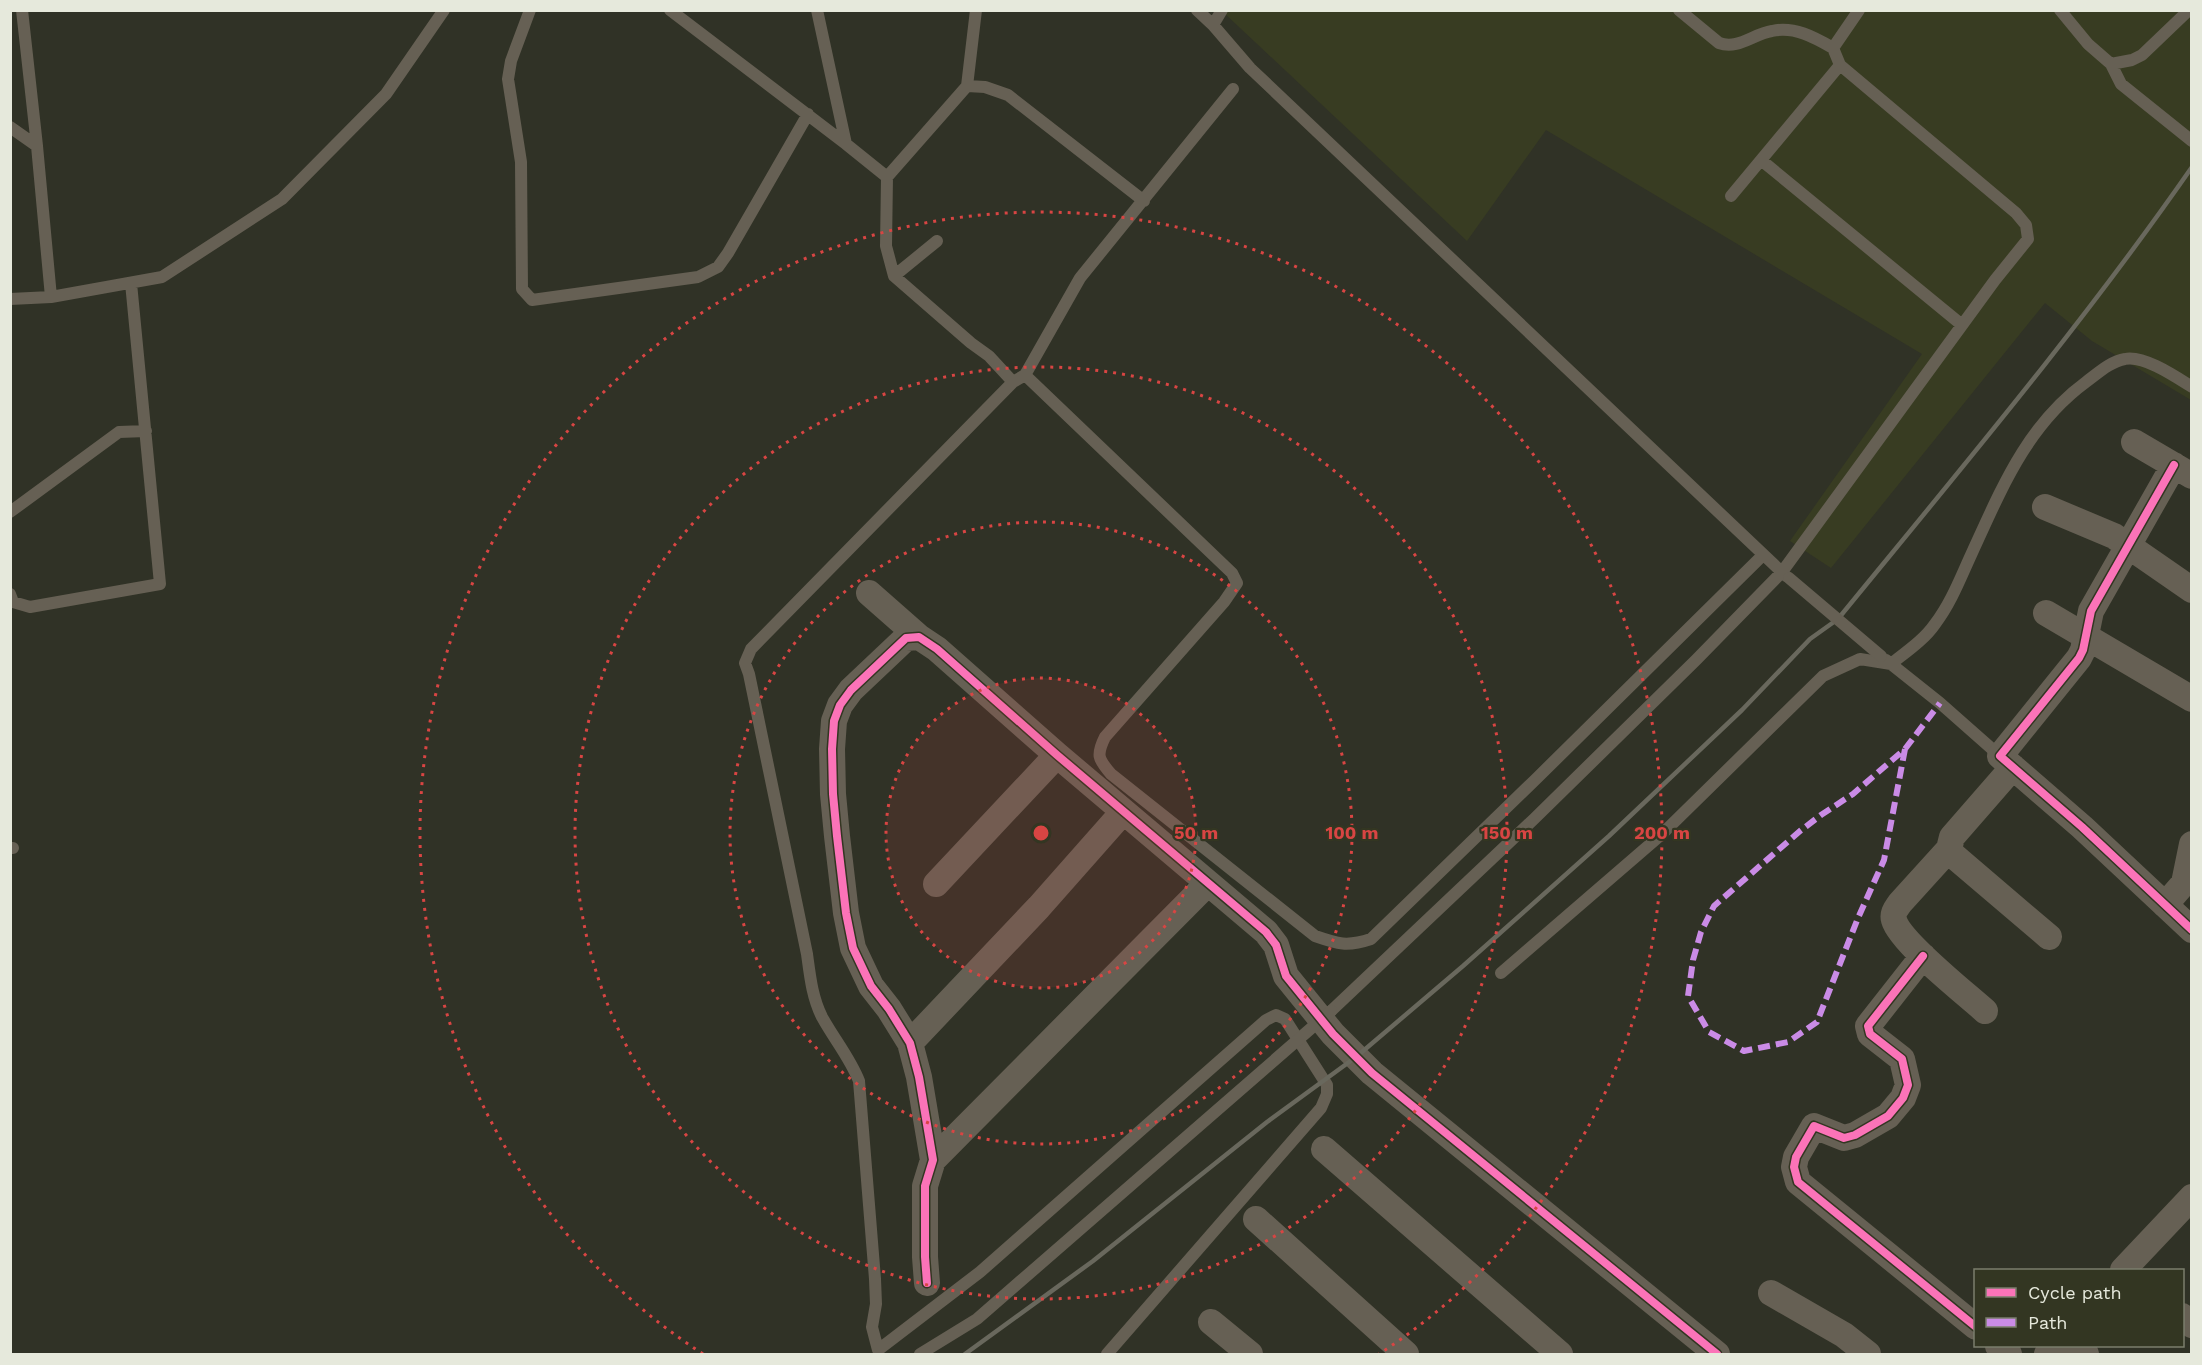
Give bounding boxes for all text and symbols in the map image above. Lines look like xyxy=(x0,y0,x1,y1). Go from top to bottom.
text: 50 m xyxy=(1174,822,1218,843)
text: 100 m xyxy=(1325,822,1379,843)
text: 150 m xyxy=(1481,822,1533,843)
text: 200 m xyxy=(1634,822,1690,843)
centre of rings xyxy=(1031,823,1051,843)
legend xyxy=(1974,1269,2184,1347)
text: Cycle path xyxy=(2028,1282,2122,1303)
text: Path xyxy=(2028,1312,2068,1333)

